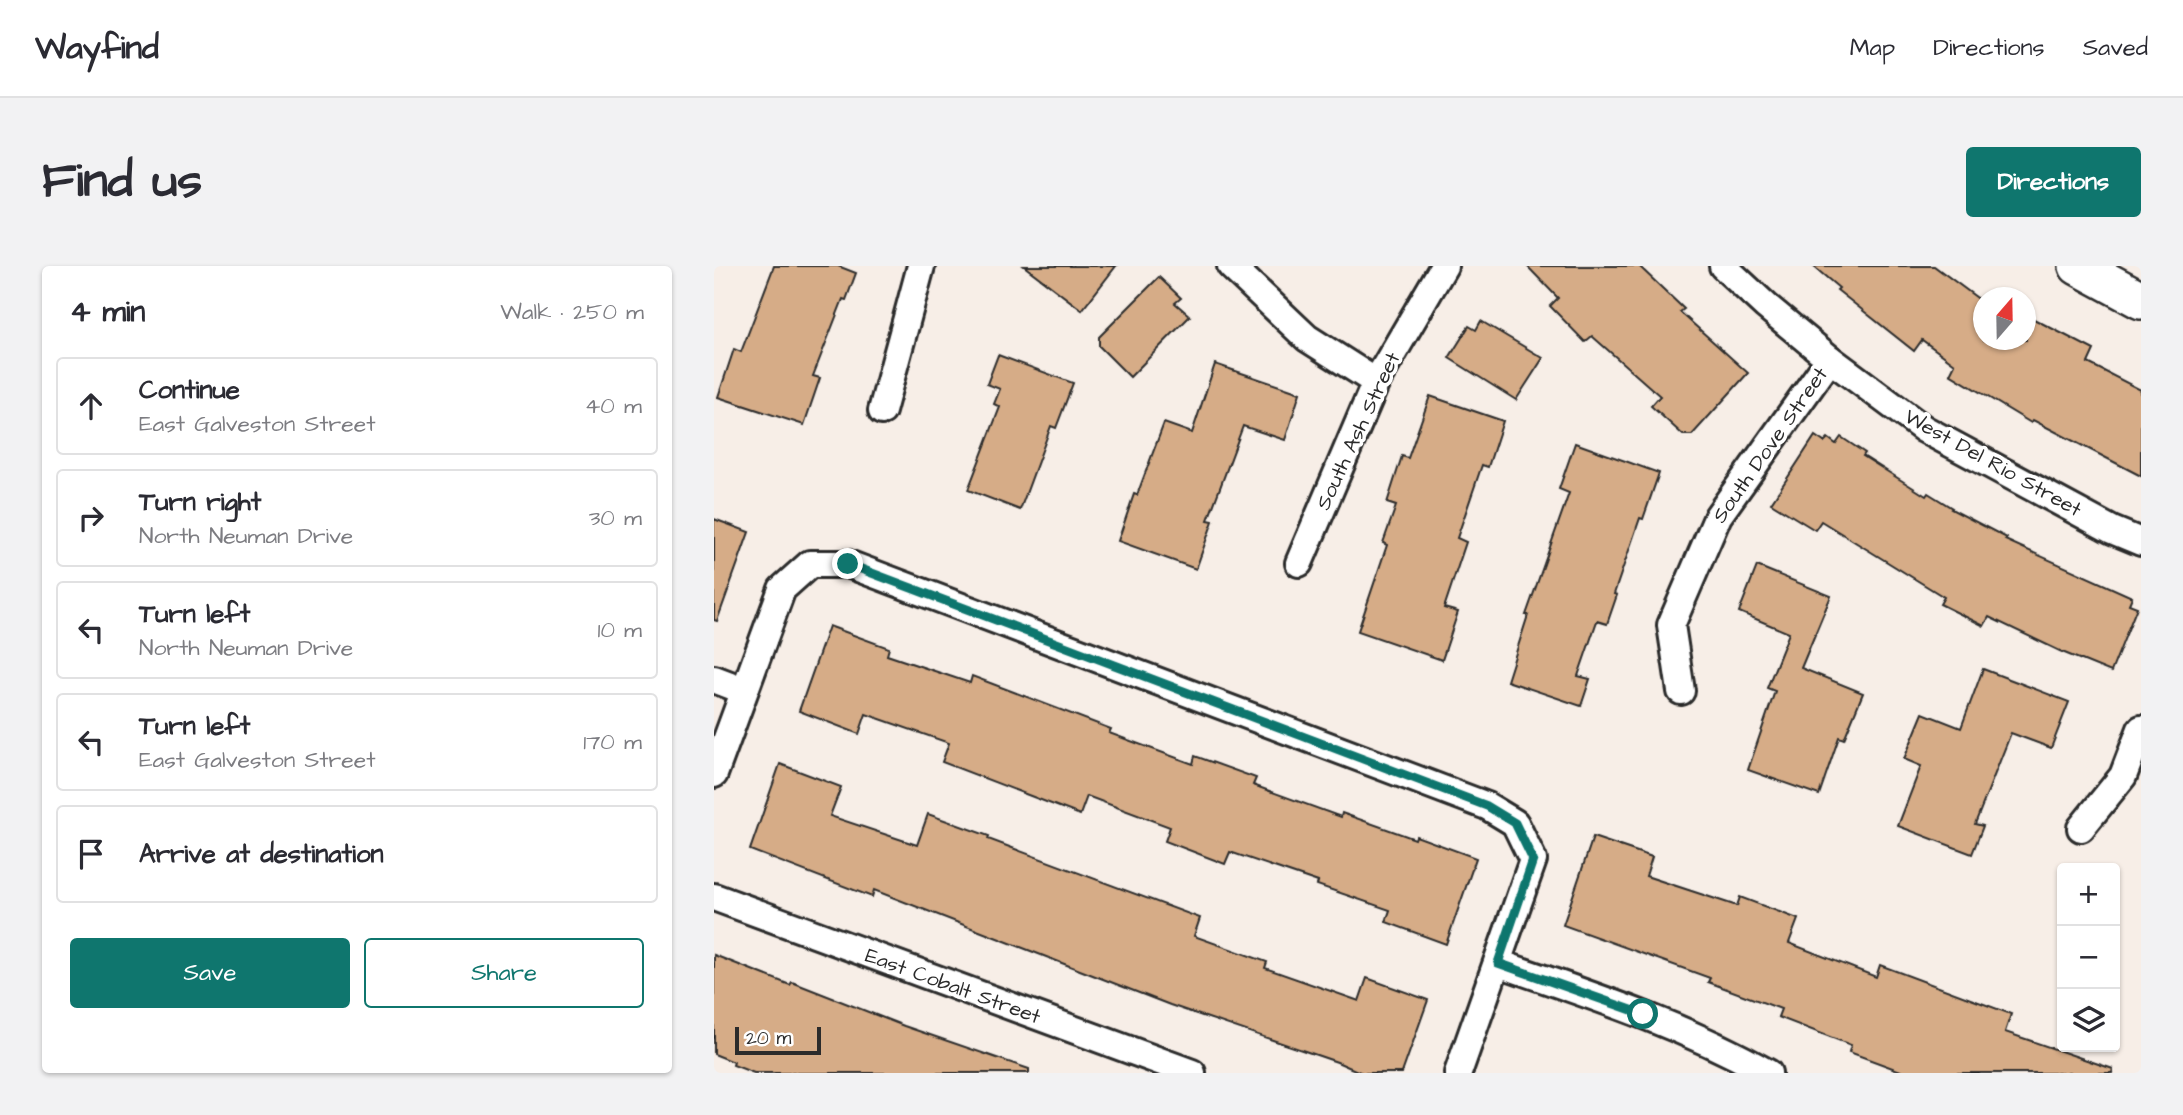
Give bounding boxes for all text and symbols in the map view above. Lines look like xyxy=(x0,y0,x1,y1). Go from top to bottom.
text: Wayfind xyxy=(35,25,159,71)
text: Map xyxy=(1850,31,1895,65)
text: Directions xyxy=(1933,31,2045,65)
text: Saved xyxy=(2083,31,2148,65)
button: Directions xyxy=(1966,147,2141,217)
text: Find us xyxy=(42,148,202,216)
north arrow xyxy=(1973,287,2036,350)
text: 4 min xyxy=(70,291,145,333)
text: Walk · 250 m xyxy=(500,296,644,328)
street label: South Ash Street xyxy=(1309,347,1407,515)
street label: South Dove Street xyxy=(1705,361,1835,529)
text: Continue xyxy=(139,372,240,408)
icon: ahead xyxy=(72,387,110,425)
text: 40 m xyxy=(585,390,642,422)
street label: West Del Rio Street xyxy=(1899,402,2087,524)
text: East Galveston Street xyxy=(139,408,375,440)
text: Turn right xyxy=(139,484,261,520)
icon: right xyxy=(72,499,110,537)
text: 30 m xyxy=(589,502,642,534)
text: North Neuman Drive xyxy=(139,520,353,552)
route end xyxy=(832,548,863,579)
text: Turn left xyxy=(139,596,250,632)
icon: left xyxy=(72,611,110,649)
text: 10 m xyxy=(597,614,642,646)
text: North Neuman Drive xyxy=(139,632,353,664)
text: Turn left xyxy=(139,708,250,744)
icon: left xyxy=(72,723,110,761)
text: 170 m xyxy=(583,726,642,758)
text: East Galveston Street xyxy=(139,744,375,776)
icon: arrive xyxy=(72,835,110,873)
text: Arrive at destination xyxy=(139,836,384,872)
map controls xyxy=(2057,863,2120,1052)
button: + xyxy=(2057,863,2120,926)
button: − xyxy=(2057,926,2120,989)
button: Save xyxy=(70,938,350,1008)
button: Share xyxy=(364,938,644,1008)
street label: East Cobalt Street xyxy=(861,941,1045,1031)
button: layers xyxy=(2057,989,2120,1052)
route start xyxy=(1627,998,1658,1029)
scale bar xyxy=(735,1024,821,1056)
text: 20 m xyxy=(746,1025,791,1052)

